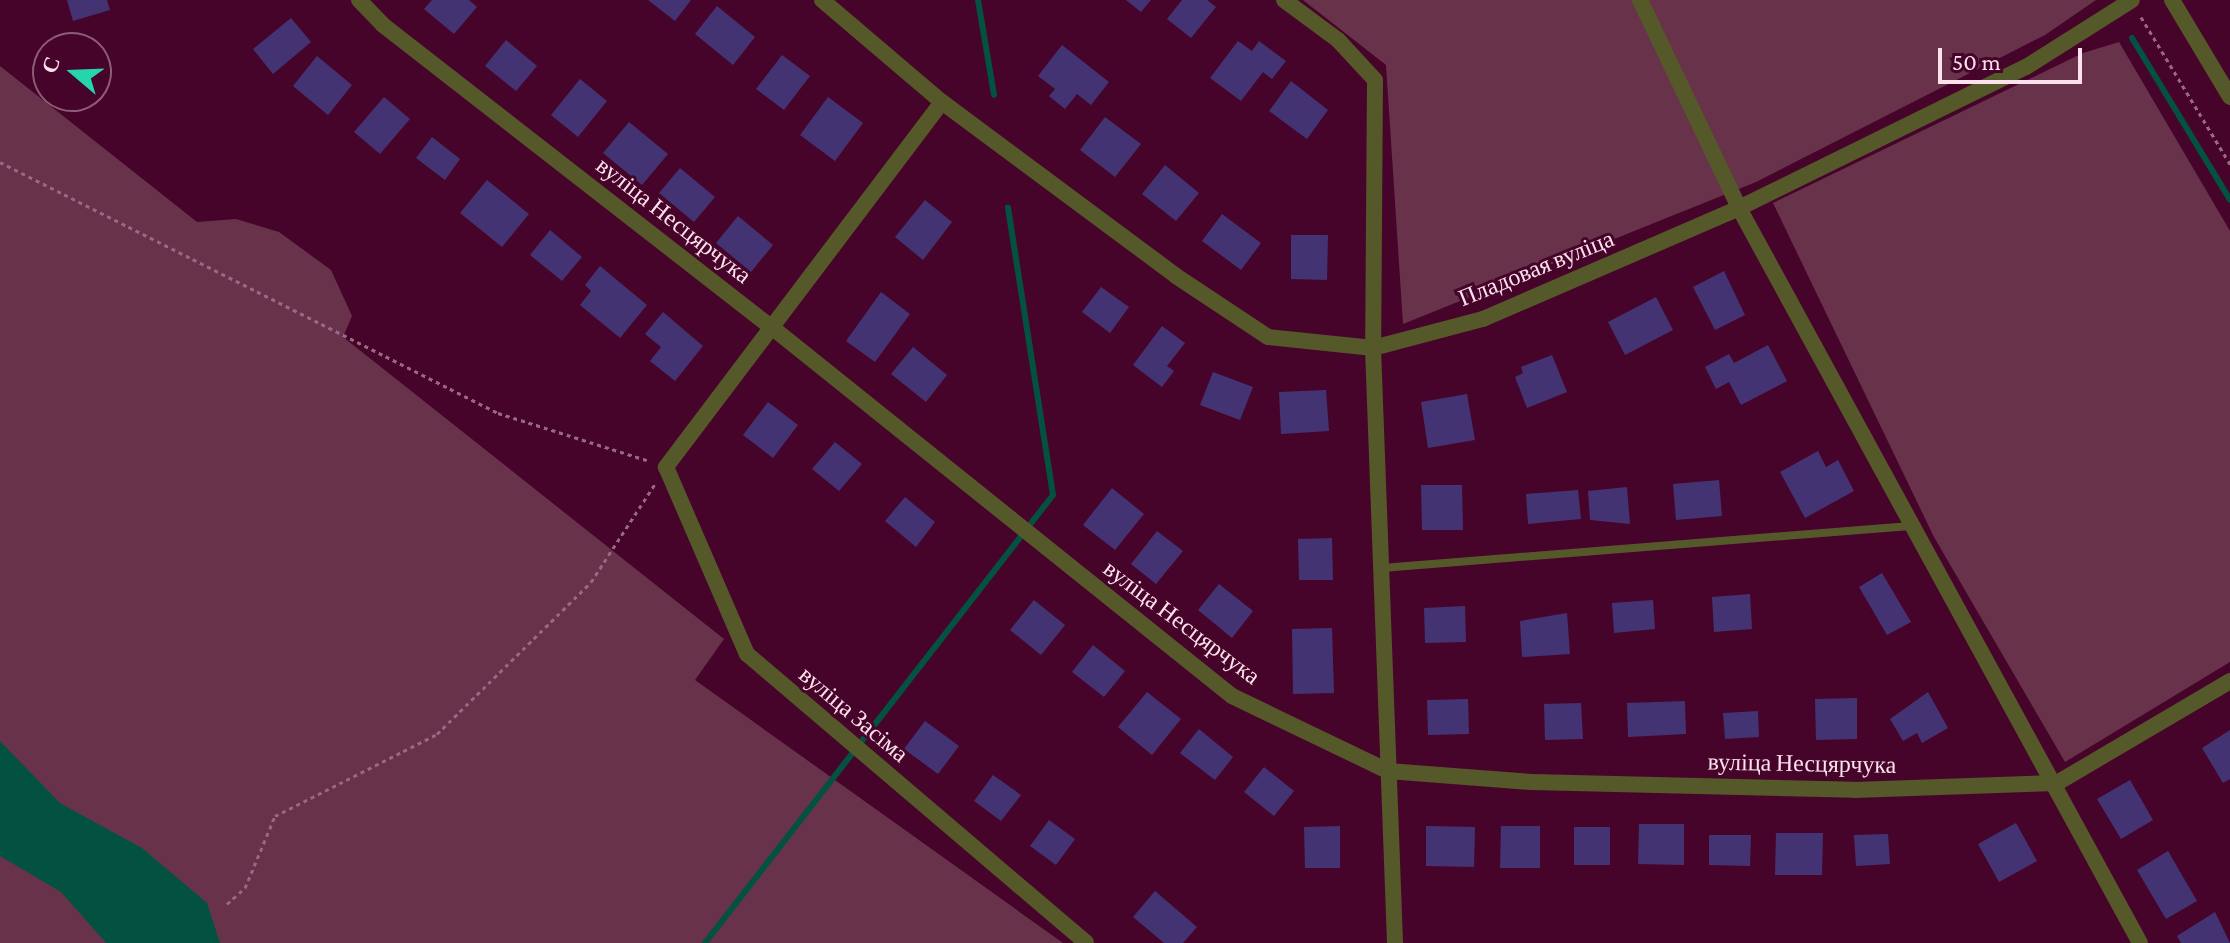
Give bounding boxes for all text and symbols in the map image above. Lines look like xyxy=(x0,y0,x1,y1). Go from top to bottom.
north arrow xyxy=(32,32,112,112)
scale bar xyxy=(1942,32,2086,82)
text: 50 m xyxy=(1952,48,2001,75)
text: С xyxy=(36,53,65,76)
street label: вуліца Несцярчука xyxy=(591,151,757,289)
street label: Пладовая вуліца xyxy=(1454,224,1618,312)
street label: вуліца Несцярчука xyxy=(1098,554,1266,690)
street label: вуліца Засіма xyxy=(794,660,914,768)
street label: вуліца Несцярчука xyxy=(1707,747,1897,779)

